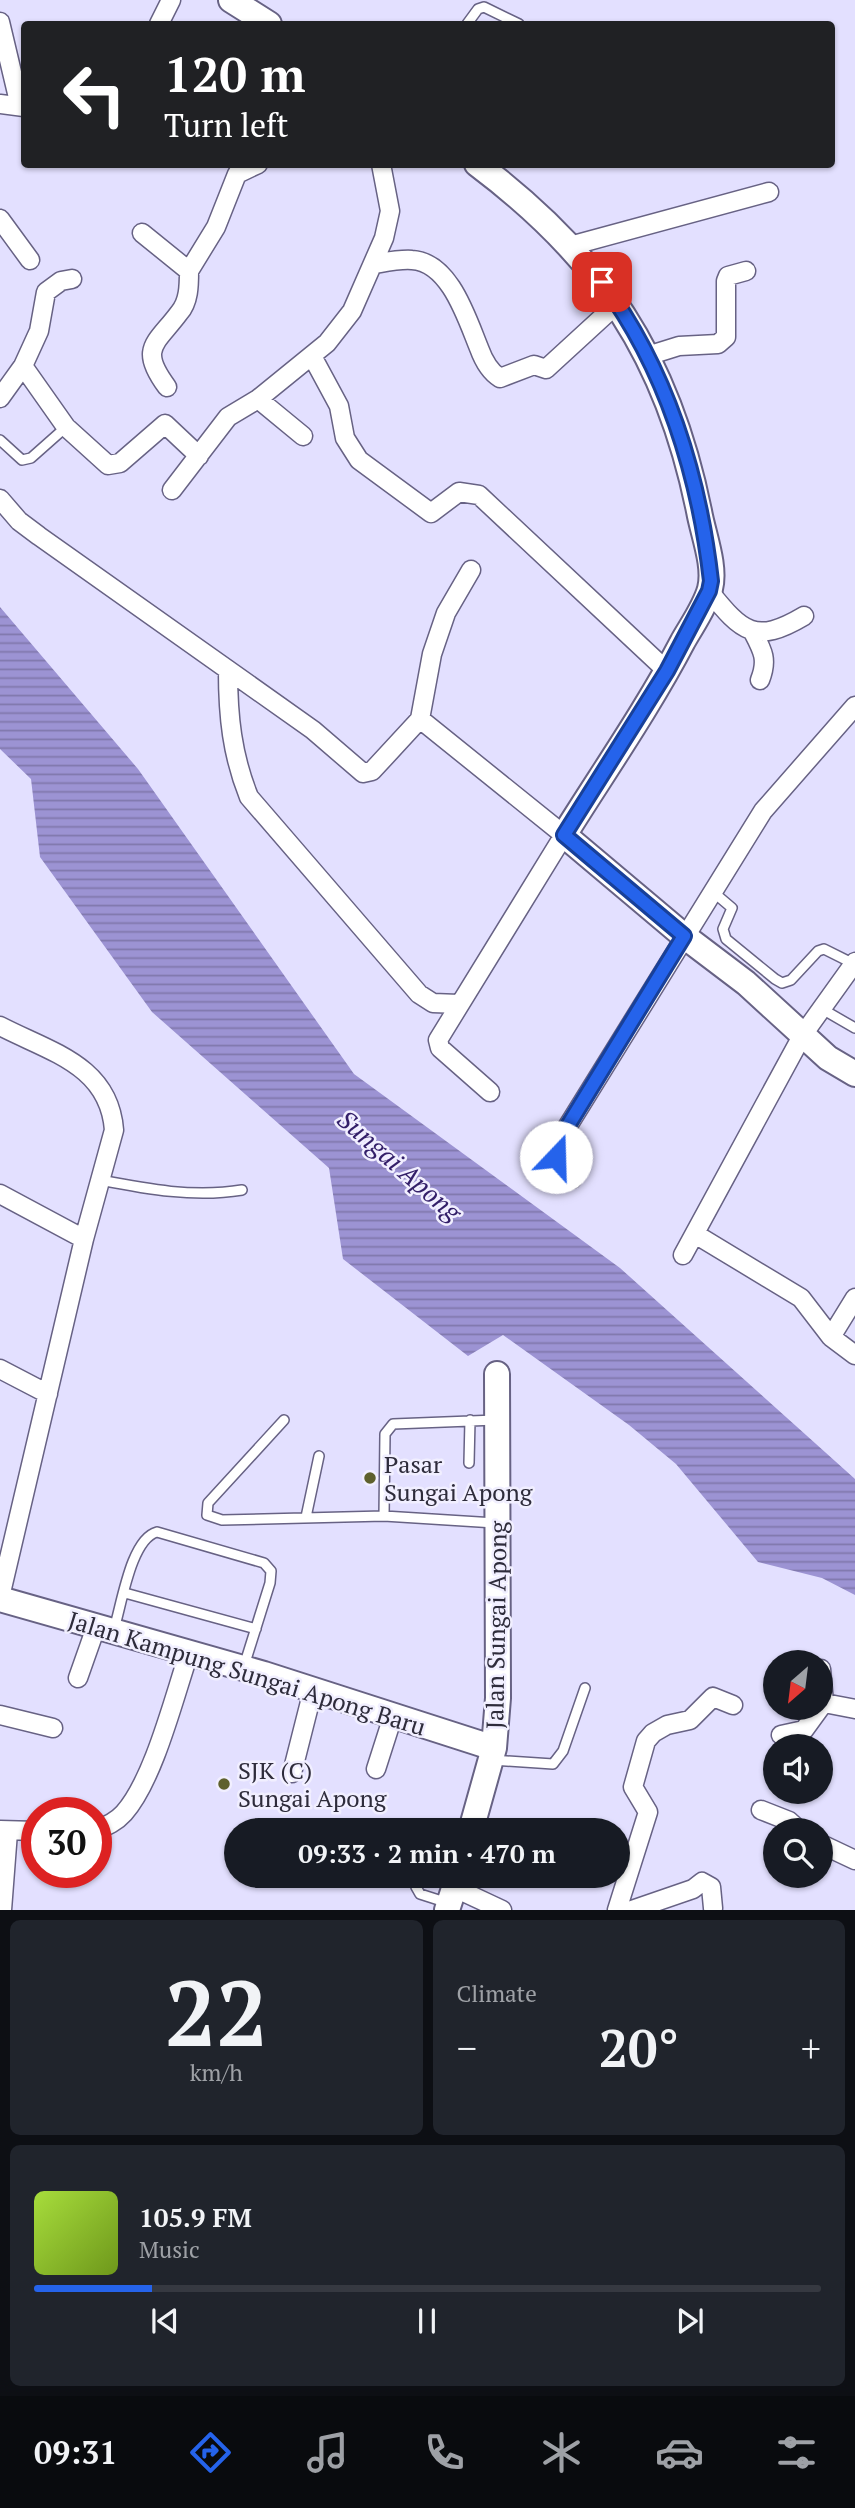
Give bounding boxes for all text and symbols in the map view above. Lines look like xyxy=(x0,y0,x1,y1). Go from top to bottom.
text: 120 m xyxy=(164,41,306,106)
icon: left xyxy=(49,49,140,140)
text: Turn left xyxy=(164,104,288,146)
pin xyxy=(572,252,632,312)
icon: arrive xyxy=(583,263,621,301)
water label: Sungai Apong xyxy=(331,1102,470,1229)
position arrow xyxy=(519,1120,593,1194)
place label: Pasar Sungai Apong xyxy=(384,1448,533,1508)
marker: Pasar Sungai Apong xyxy=(362,1470,378,1486)
street label: Jalan Sungai Apong xyxy=(478,1520,514,1729)
street label: Jalan Kampung Sungai Apong Baru xyxy=(64,1603,430,1743)
north arrow xyxy=(763,1650,833,1720)
map controls xyxy=(763,1650,833,1888)
button: sound xyxy=(763,1734,833,1804)
place label: SJK (C) Sungai Apong xyxy=(238,1754,387,1814)
marker: SJK (C) Sungai Apong xyxy=(216,1776,232,1792)
speed limit sign: 30 xyxy=(21,1797,112,1888)
button: search xyxy=(763,1818,833,1888)
text: 09:33 · 2 min · 470 m xyxy=(298,1836,556,1870)
text: 22 xyxy=(165,1951,268,2072)
text: Climate xyxy=(457,1978,537,2009)
text: 20° xyxy=(599,2013,679,2082)
text: − xyxy=(457,2023,477,2073)
text: + xyxy=(801,2023,821,2073)
text: km/h xyxy=(190,2057,243,2088)
text: 105.9 FM xyxy=(139,2200,252,2234)
text: Music xyxy=(139,2234,200,2265)
icon: previous xyxy=(146,2302,184,2340)
icon: pause xyxy=(408,2302,446,2340)
icon: next xyxy=(671,2302,709,2340)
icon: directions xyxy=(186,2428,235,2477)
icon: music xyxy=(303,2428,352,2477)
icon: phone xyxy=(420,2428,469,2477)
icon: climate xyxy=(537,2428,586,2477)
icon: car xyxy=(655,2428,704,2477)
icon: filters xyxy=(772,2428,821,2477)
text: 09:31 xyxy=(34,2431,117,2473)

